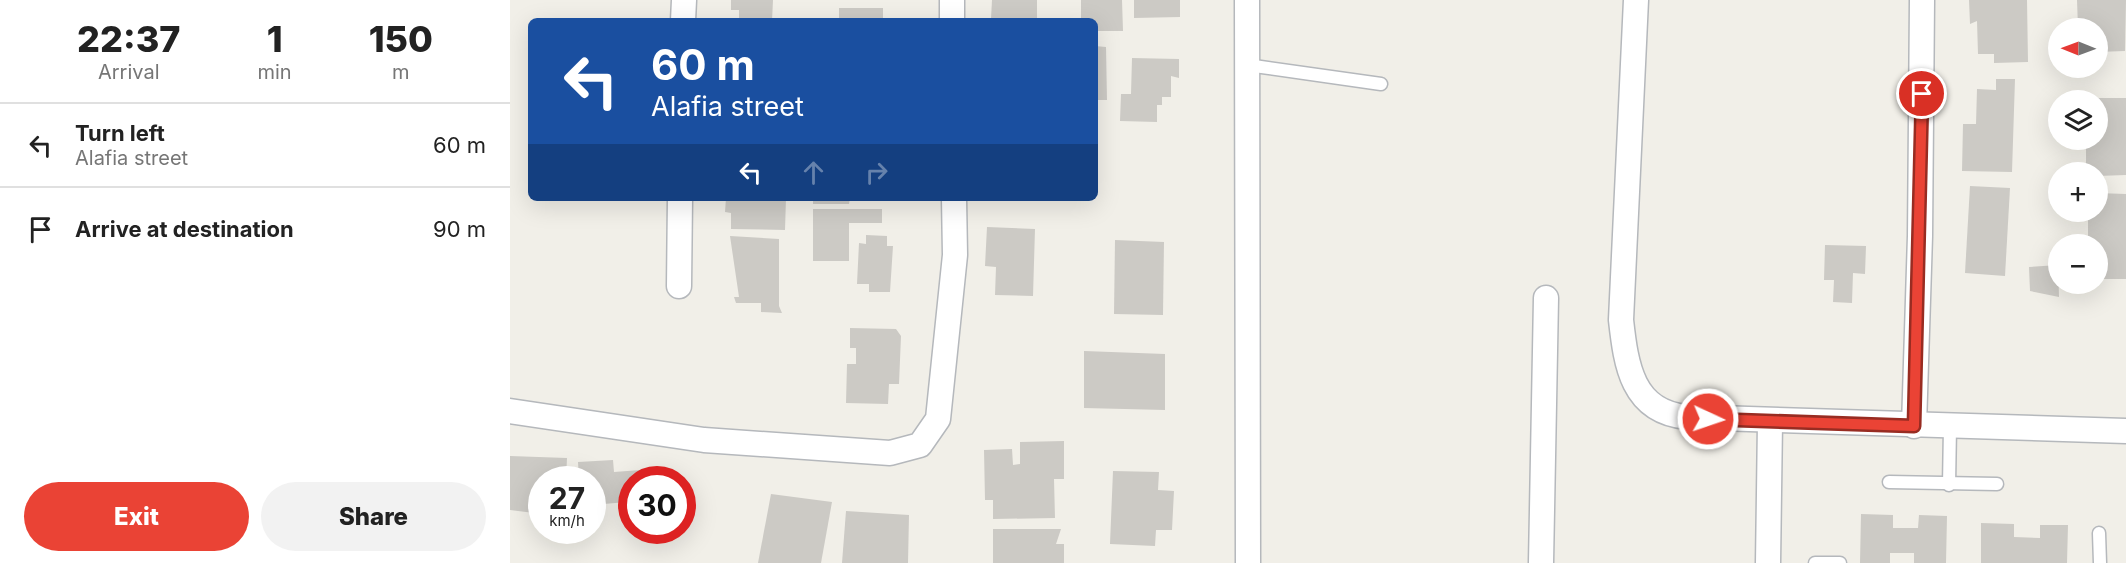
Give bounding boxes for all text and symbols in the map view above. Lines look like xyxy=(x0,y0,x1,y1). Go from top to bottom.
text: 22:37 xyxy=(77,17,180,61)
text: 1 xyxy=(267,17,283,61)
text: 150 xyxy=(369,17,433,61)
north arrow xyxy=(2048,18,2108,78)
map controls xyxy=(2048,18,2108,294)
text: 60 m xyxy=(651,39,755,90)
icon: left xyxy=(552,42,630,120)
text: Arrival xyxy=(98,60,160,84)
text: min xyxy=(257,60,292,84)
text: m xyxy=(392,60,410,84)
pin xyxy=(1896,68,1947,119)
icon: arrive xyxy=(1905,77,1938,110)
text: Alafia street xyxy=(651,90,804,123)
button: layers xyxy=(2048,90,2108,150)
text: Turn left xyxy=(75,120,165,146)
icon: left xyxy=(24,129,57,162)
text: 60 m xyxy=(433,132,486,158)
text: Alafia street xyxy=(75,146,188,170)
icon: left xyxy=(734,156,767,189)
icon: ahead xyxy=(797,156,830,189)
icon: right xyxy=(860,156,893,189)
button: + xyxy=(2048,162,2108,222)
icon: arrive xyxy=(24,213,57,246)
text: Arrive at destination xyxy=(75,216,294,242)
text: 90 m xyxy=(433,216,486,242)
button: − xyxy=(2048,234,2108,294)
position arrow xyxy=(1676,387,1740,451)
speed limit sign: 30 xyxy=(618,466,696,544)
text: 27 xyxy=(549,480,585,516)
button: Exit xyxy=(24,482,249,551)
button: Share xyxy=(261,482,486,551)
text: km/h xyxy=(549,511,585,530)

